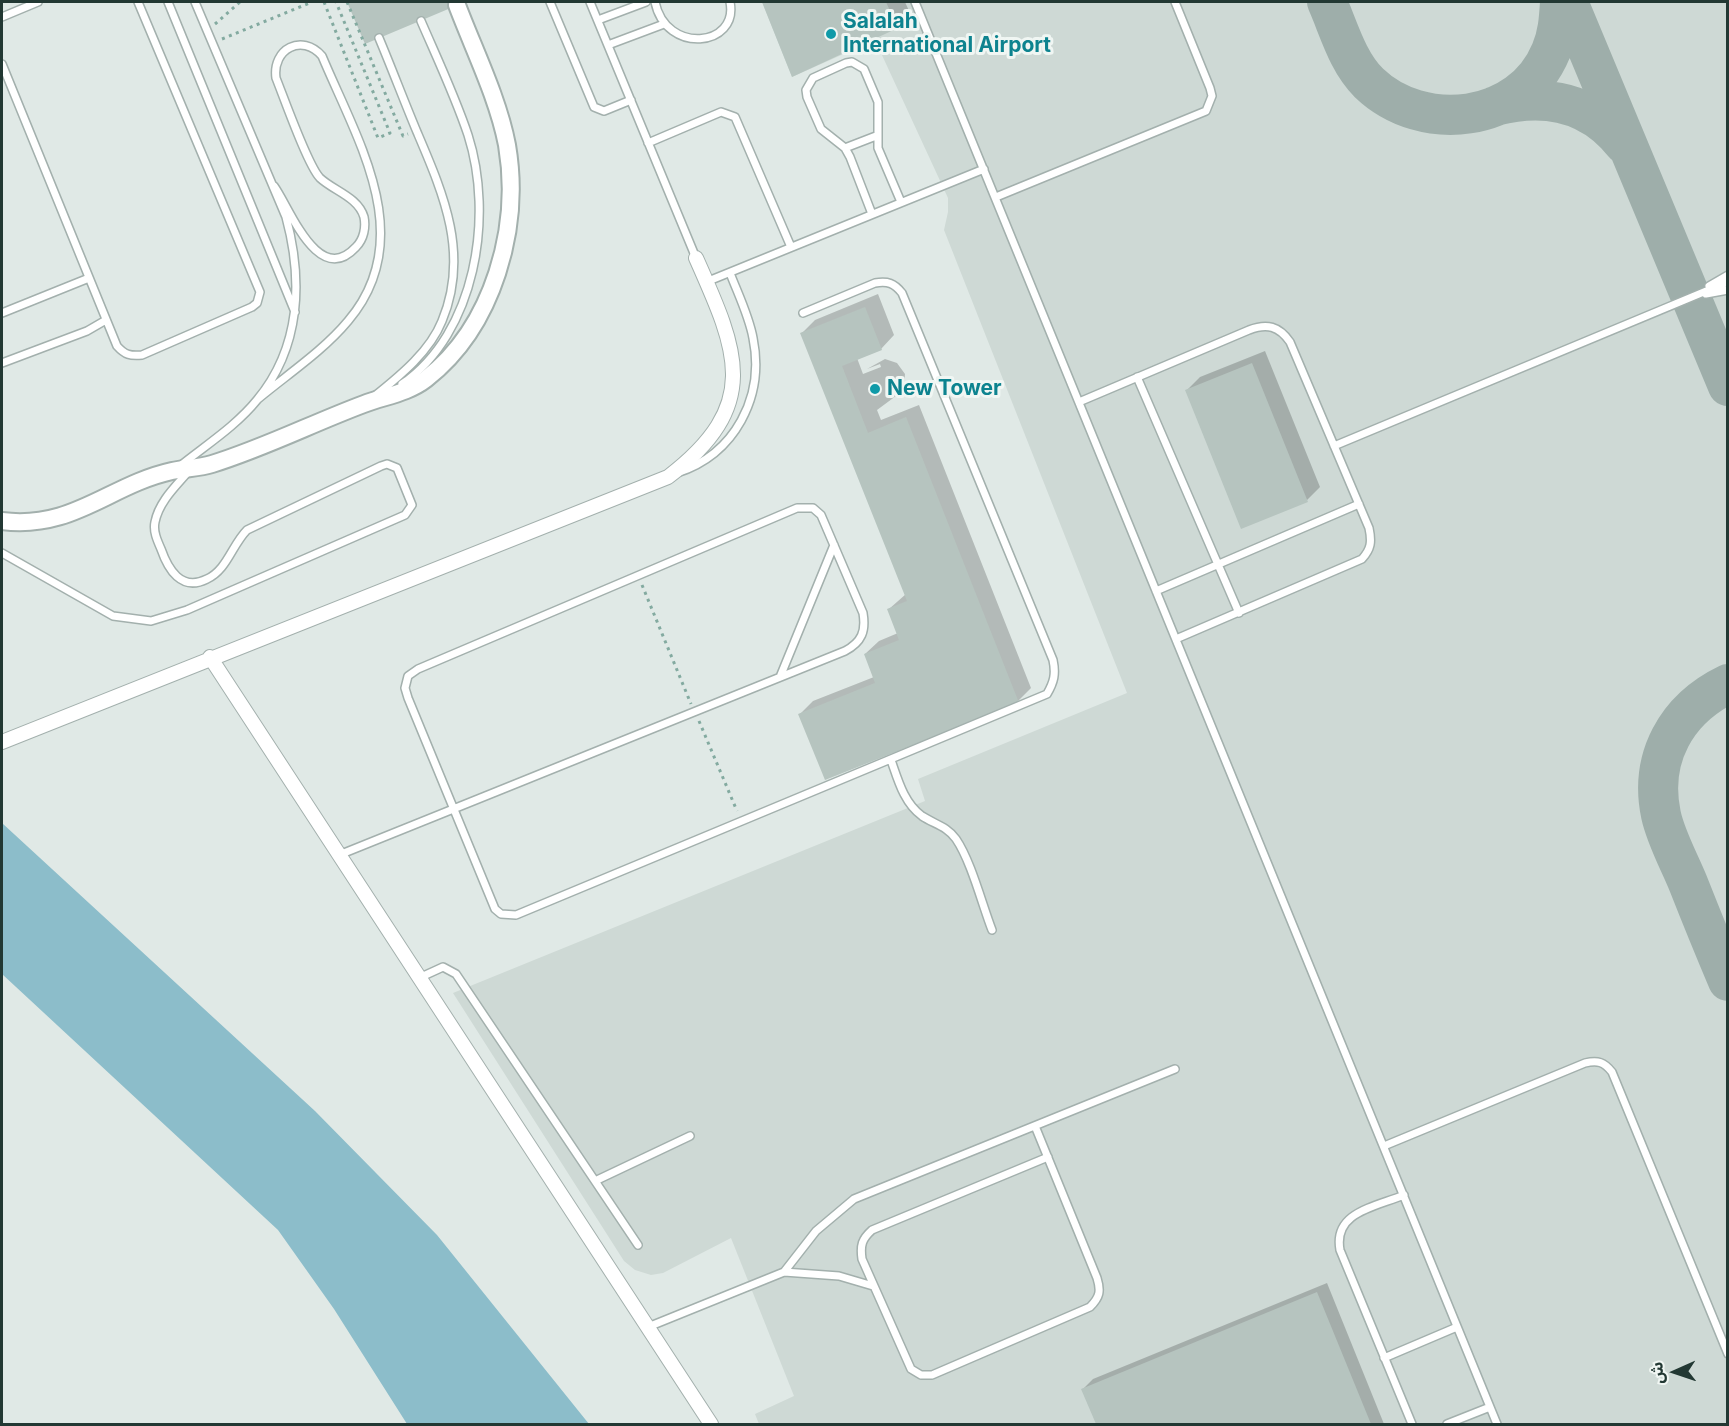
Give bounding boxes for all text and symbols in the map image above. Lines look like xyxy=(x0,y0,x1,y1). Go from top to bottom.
place label: Salalah International Airport xyxy=(843,9,1051,59)
marker: Salalah International Airport xyxy=(824,27,838,41)
place label: New Tower xyxy=(887,376,1002,402)
marker: New Tower xyxy=(868,382,882,396)
north arrow xyxy=(1645,1342,1705,1402)
text: ش xyxy=(1646,1361,1668,1384)

